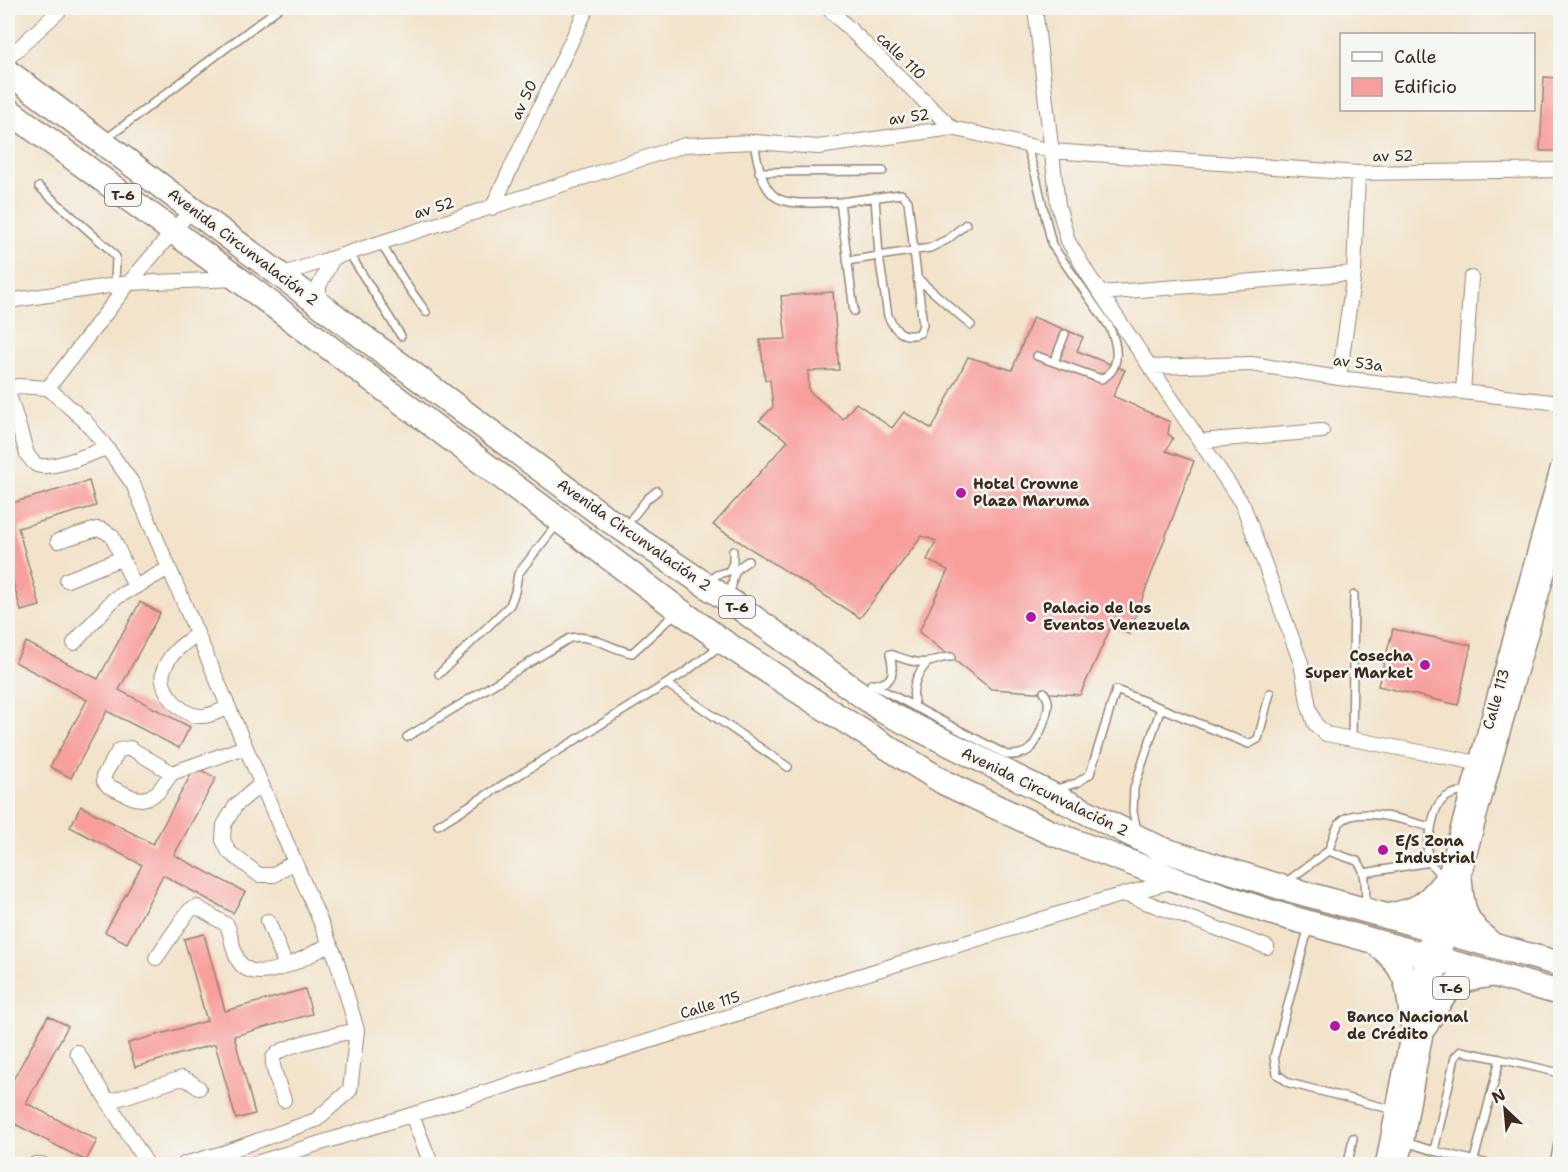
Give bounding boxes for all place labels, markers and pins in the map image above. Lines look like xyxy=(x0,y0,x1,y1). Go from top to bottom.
place label: Hotel Crowne Plaza Maruma xyxy=(973,474,1090,511)
marker: Hotel Crowne Plaza Maruma xyxy=(954,486,968,500)
place label: Palacio de los Eventos Venezuela xyxy=(1043,598,1190,635)
marker: Palacio de los Eventos Venezuela xyxy=(1024,610,1038,624)
place label: Cosecha Super Market xyxy=(1305,646,1414,683)
marker: Cosecha Super Market xyxy=(1418,658,1432,672)
place label: E/S Zona Industrial xyxy=(1395,831,1475,868)
marker: E/S Zona Industrial xyxy=(1376,843,1390,857)
place label: Banco Nacional de Crédito xyxy=(1347,1007,1468,1044)
marker: Banco Nacional de Crédito xyxy=(1328,1019,1342,1033)

